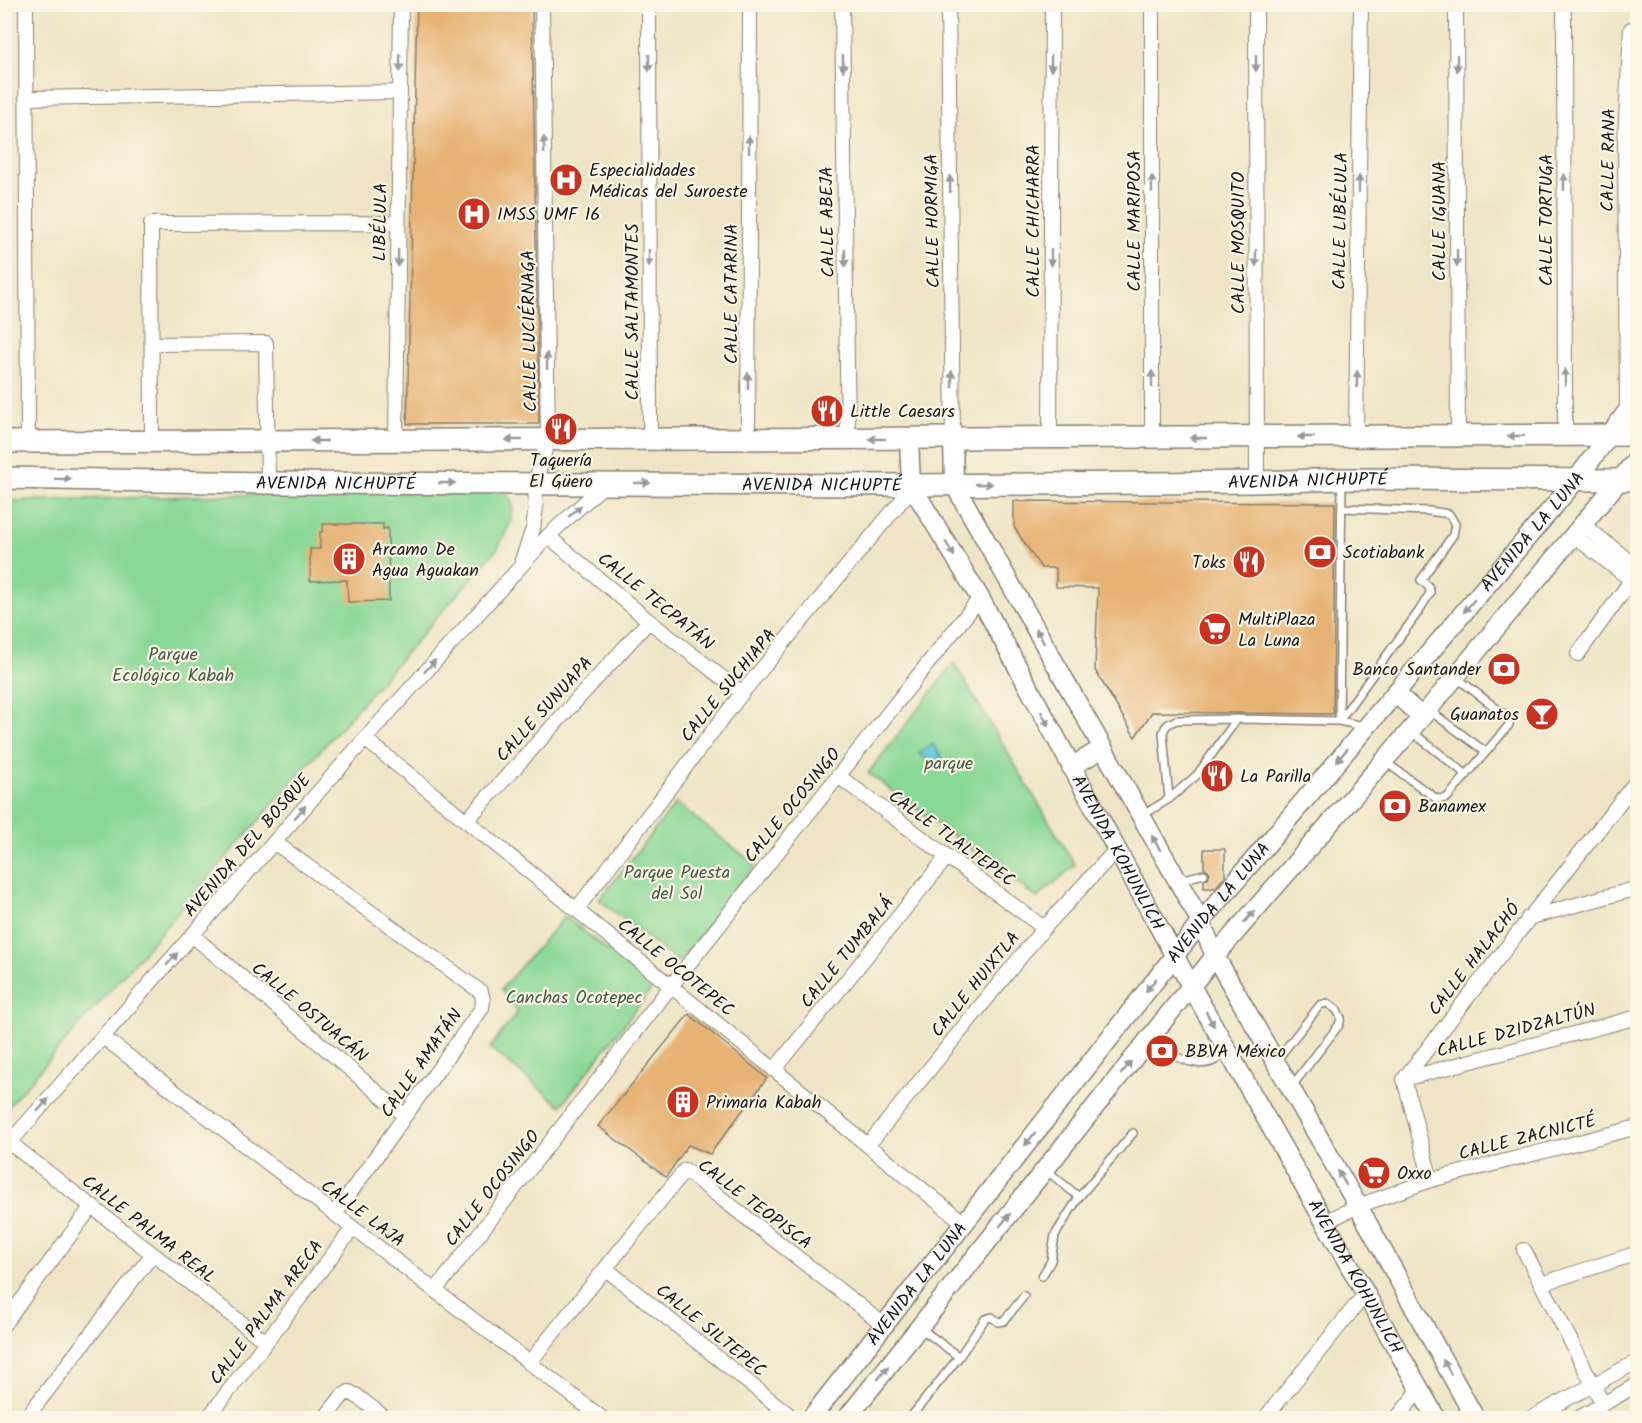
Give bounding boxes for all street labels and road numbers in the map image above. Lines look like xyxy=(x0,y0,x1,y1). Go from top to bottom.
street label: CALLE RANA xyxy=(1594,108,1625,212)
street label: CALLE CHICHARRA xyxy=(1020,144,1049,298)
street label: CALLE MARIPOSA xyxy=(1121,150,1150,292)
street label: CALLE LIBÉLULA xyxy=(1326,152,1357,290)
street label: CALLE HORMIGA xyxy=(918,153,949,288)
street label: CALLE TORTUGA xyxy=(1533,154,1562,286)
street label: CALLE IGUANA xyxy=(1426,161,1455,281)
street label: CALLE ABEJA xyxy=(813,166,844,278)
street label: CALLE MOSQUITO xyxy=(1225,172,1254,314)
street label: LIBÉLULA xyxy=(366,182,397,262)
street label: CALLE SALTAMONTES xyxy=(619,223,648,401)
street label: CALLE CATARINA xyxy=(718,224,747,364)
street label: CALLE LUCIÉRNAGA xyxy=(515,250,546,412)
street label: AVENIDA NICHUPTÉ xyxy=(1228,466,1388,498)
street label: AVENIDA LA LUNA xyxy=(1474,466,1593,599)
street label: AVENIDA NICHUPTÉ xyxy=(256,470,416,499)
street label: AVENIDA NICHUPTÉ xyxy=(742,471,902,501)
street label: CALLE TECPATÁN xyxy=(590,546,720,659)
street label: CALLE SUCHIAPA xyxy=(674,623,784,749)
street label: CALLE SUNUAPA xyxy=(489,650,601,770)
street label: CALLE OCOSINGO xyxy=(737,742,849,870)
street label: AVENIDA DEL BOSQUE xyxy=(177,767,319,924)
street label: AVENIDA KOHUNLICH xyxy=(1063,770,1171,936)
street label: CALLE TLALTEPEC xyxy=(882,783,1021,895)
street label: AVENIDA LA LUNA xyxy=(1160,836,1279,971)
street label: CALLE TUMBALÁ xyxy=(794,891,903,1015)
street label: CALLE HALACHÓ xyxy=(1422,896,1529,1023)
street label: CALLE OCOTEPEC xyxy=(610,912,740,1025)
street label: CALLE HUIXTLA xyxy=(924,926,1028,1044)
street label: CALLE OSTUACÁN xyxy=(244,955,374,1071)
street label: CALLE DZIDZALTÚN xyxy=(1434,996,1599,1067)
street label: CALLE AMATÁN xyxy=(374,1003,471,1125)
street label: CALLE ZACNICTÉ xyxy=(1456,1107,1600,1170)
street label: CALLE OCOSINGO xyxy=(438,1124,548,1254)
street label: CALLE TEOPISCA xyxy=(691,1152,818,1258)
street label: CALLE PALMA REAL xyxy=(75,1168,222,1292)
street label: CALLE LAJA xyxy=(314,1173,411,1256)
street label: AVENIDA KOHUNLICH xyxy=(1299,1195,1410,1360)
street label: AVENIDA LA LUNA xyxy=(860,1216,976,1353)
street label: CALLE PALMA ARECA xyxy=(203,1234,332,1392)
street label: CALLE SILTEPEC xyxy=(648,1277,772,1385)

